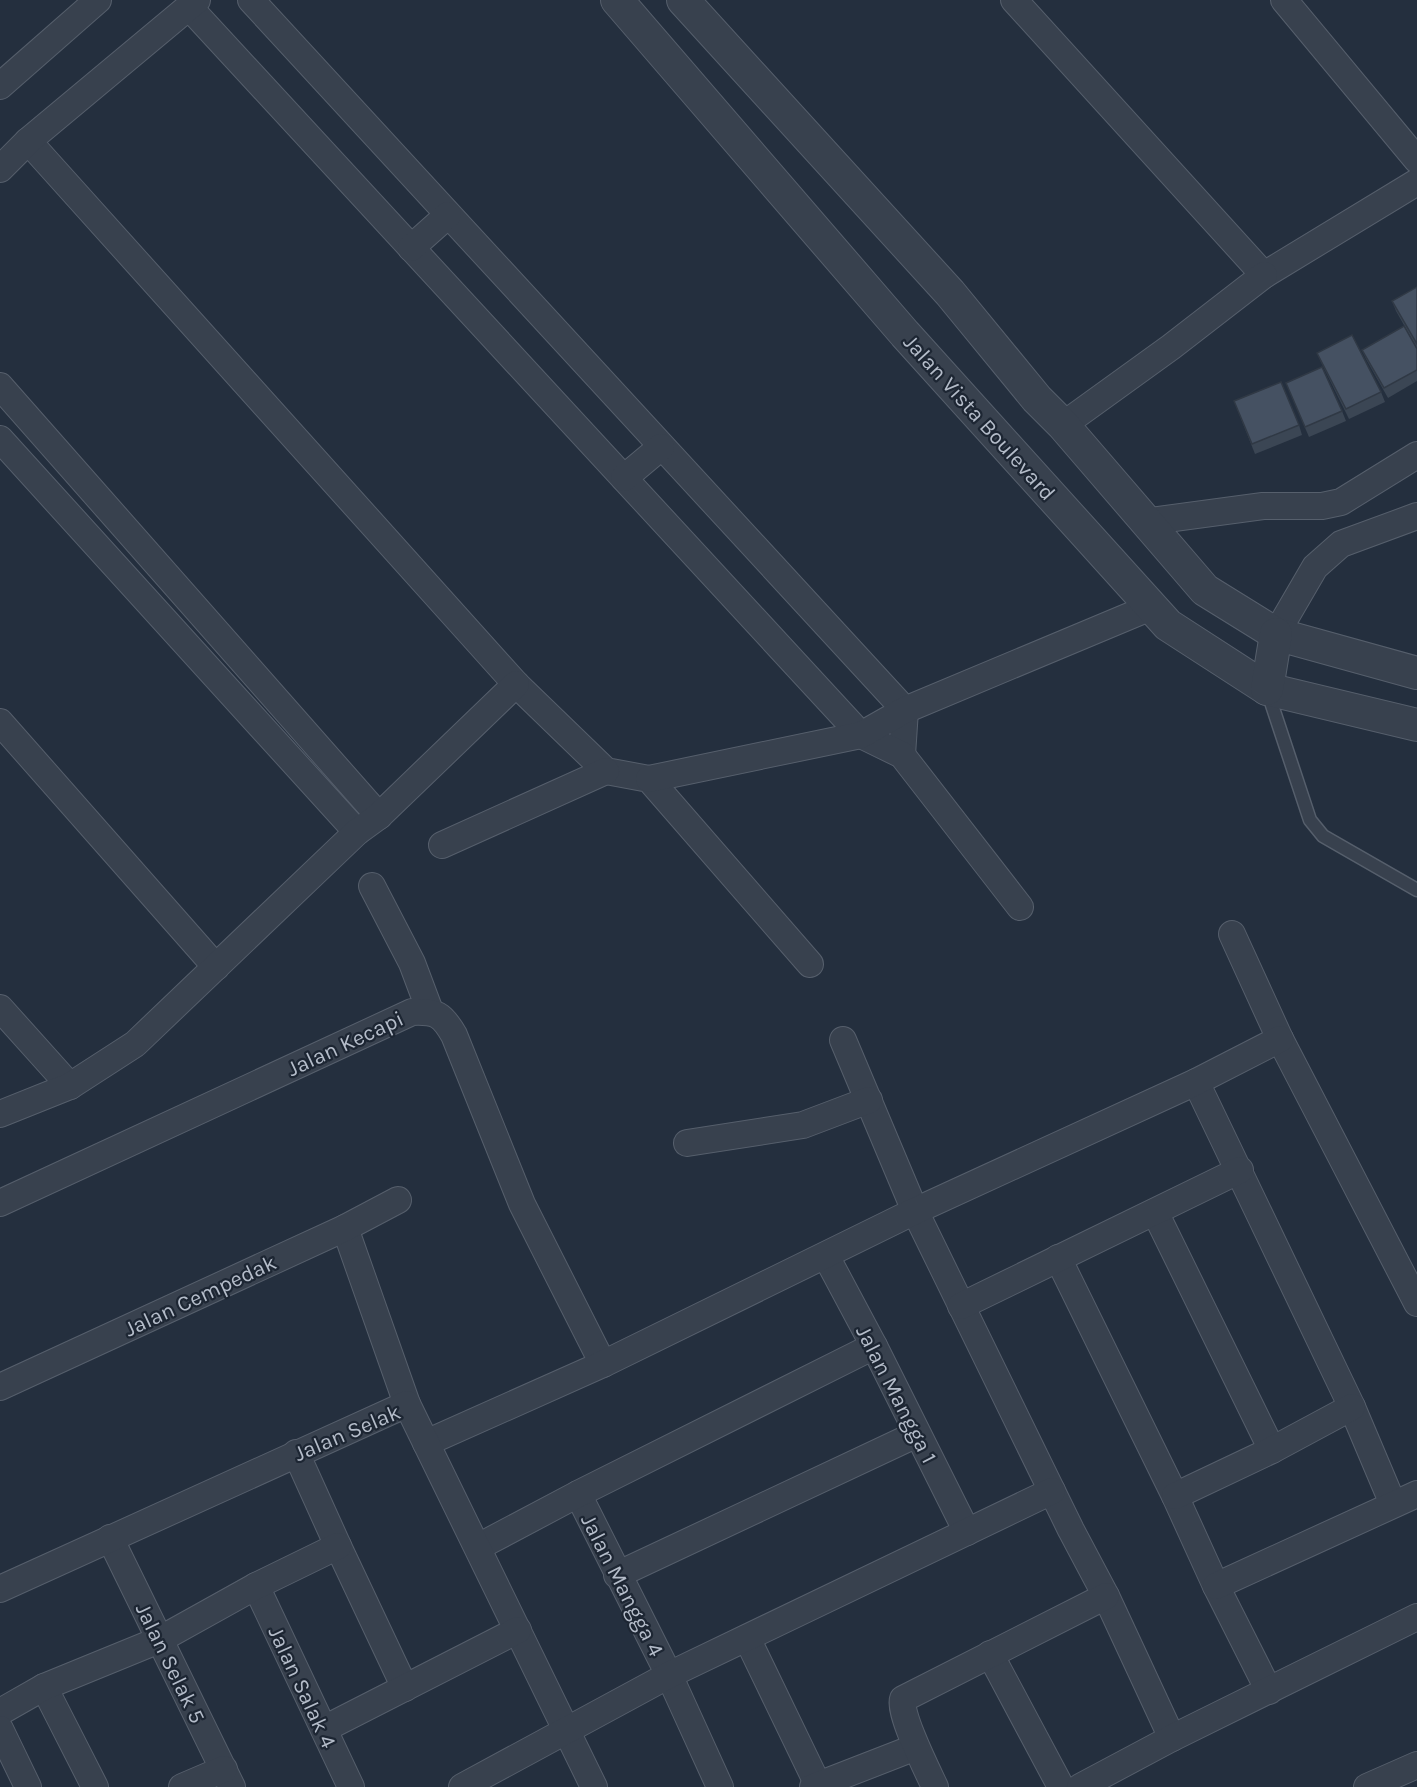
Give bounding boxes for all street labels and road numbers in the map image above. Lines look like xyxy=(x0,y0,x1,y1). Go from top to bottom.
street label: Jalan Vista Boulevard xyxy=(898,329,1061,506)
street label: Jalan Kecapi xyxy=(283,1006,408,1082)
street label: Jalan Cempedak xyxy=(120,1249,281,1343)
street label: Jalan Mangga 1 xyxy=(850,1321,942,1468)
street label: Jalan Selak xyxy=(290,1399,404,1467)
street label: Jalan Mangga 4 xyxy=(575,1510,669,1661)
street label: Jalan Selak 5 xyxy=(130,1599,210,1728)
street label: Jalan Salak 4 xyxy=(263,1622,342,1752)

